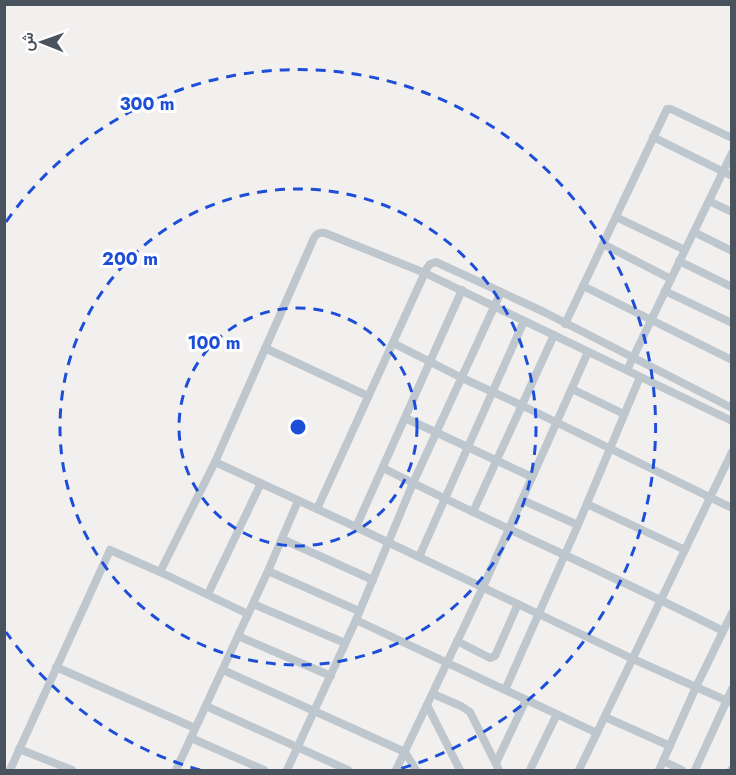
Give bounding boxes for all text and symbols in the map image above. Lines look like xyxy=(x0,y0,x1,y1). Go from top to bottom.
north arrow xyxy=(12,12,72,72)
text: ش xyxy=(16,32,39,52)
text: 300 m xyxy=(119,91,175,117)
text: 200 m xyxy=(102,246,158,272)
text: 100 m xyxy=(187,330,241,356)
centre of rings xyxy=(288,417,308,437)

